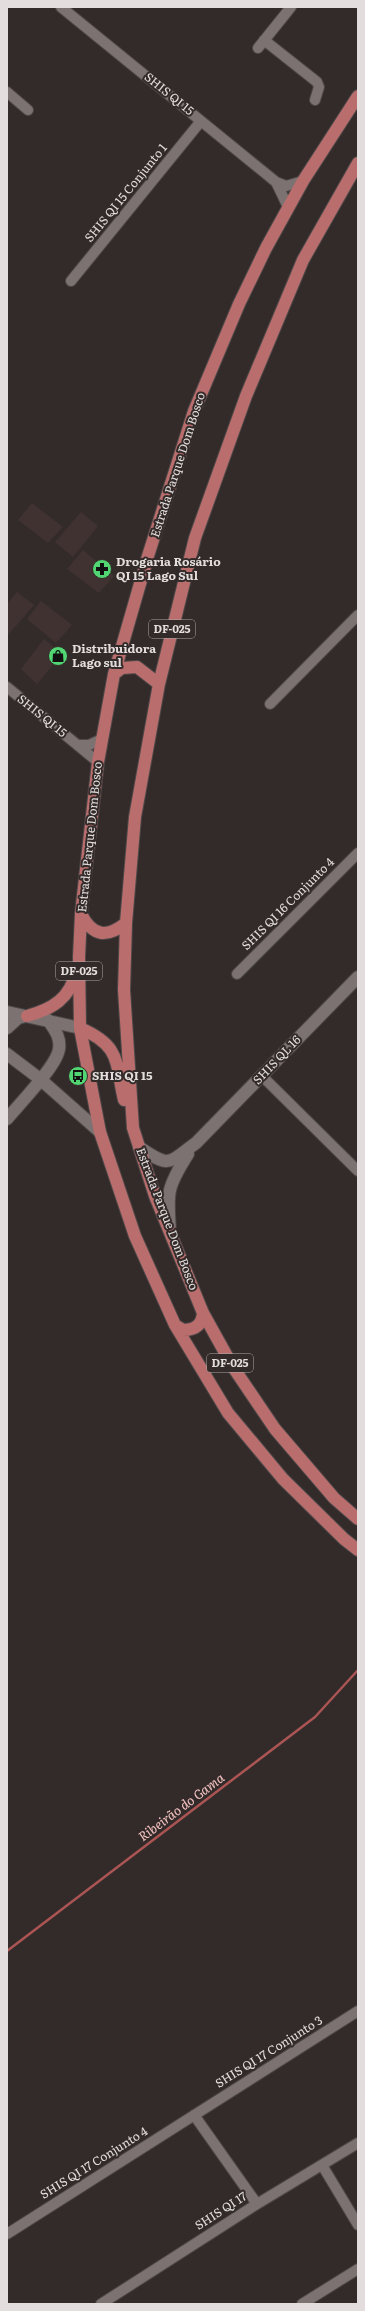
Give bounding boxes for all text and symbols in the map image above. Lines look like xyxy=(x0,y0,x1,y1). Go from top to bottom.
street label: SHIS QI 15 xyxy=(141,68,198,119)
street label: SHIS QI 15 Conjunto 1 xyxy=(80,139,171,246)
street label: Estrada Parque Dom Bosco xyxy=(145,390,209,540)
place label: Drogaria Rosário QI 15 Lago Sul xyxy=(116,552,221,584)
pharmacy icon: Drogaria Rosário QI 15 Lago Sul xyxy=(91,558,113,580)
road number: DF-025 xyxy=(149,620,195,638)
place label: Distribuidora Lago sul xyxy=(72,639,156,671)
shop icon: Distribuidora Lago sul xyxy=(47,645,69,667)
street label: SHIS QI 15 xyxy=(14,690,71,741)
street label: Estrada Parque Dom Bosco xyxy=(72,761,106,913)
street label: SHIS QI 16 Conjunto 4 xyxy=(237,853,338,954)
road number: DF-025 xyxy=(56,962,102,980)
street label: SHIS QL 16 xyxy=(248,1030,305,1088)
bus stop icon: SHIS QI 15 xyxy=(67,1065,89,1087)
place label: SHIS QI 15 xyxy=(92,1066,153,1084)
street label: Estrada Parque Dom Bosco xyxy=(132,1145,203,1293)
road number: DF-025 xyxy=(207,1354,253,1372)
water label: Ribeirão do Gama xyxy=(134,1768,228,1845)
street label: SHIS QI 17 Conjunto 3 xyxy=(211,2011,326,2092)
street label: SHIS QI 17 Conjunto 4 xyxy=(36,2122,151,2203)
street label: SHIS QI 17 xyxy=(191,2187,250,2234)

